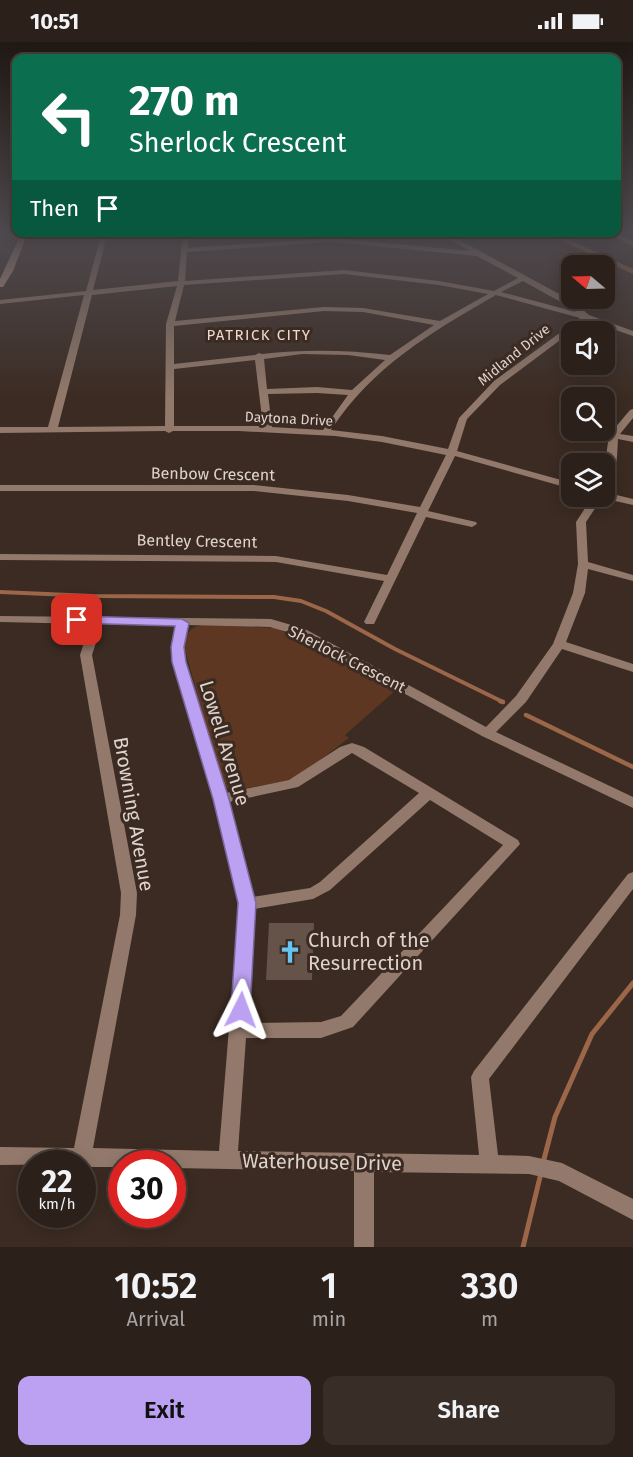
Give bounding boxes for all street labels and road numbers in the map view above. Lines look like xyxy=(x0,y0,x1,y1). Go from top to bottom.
street label: Midland Drive xyxy=(474,321,554,389)
street label: Daytona Drive xyxy=(244,408,334,430)
street label: Benbow Crescent xyxy=(151,463,275,485)
street label: Bentley Crescent xyxy=(137,530,258,552)
street label: Sherlock Crescent xyxy=(285,621,409,697)
street label: Lowell Avenue xyxy=(195,677,255,809)
street label: Browning Avenue xyxy=(109,735,159,893)
street label: Waterhouse Drive xyxy=(242,1149,402,1175)

